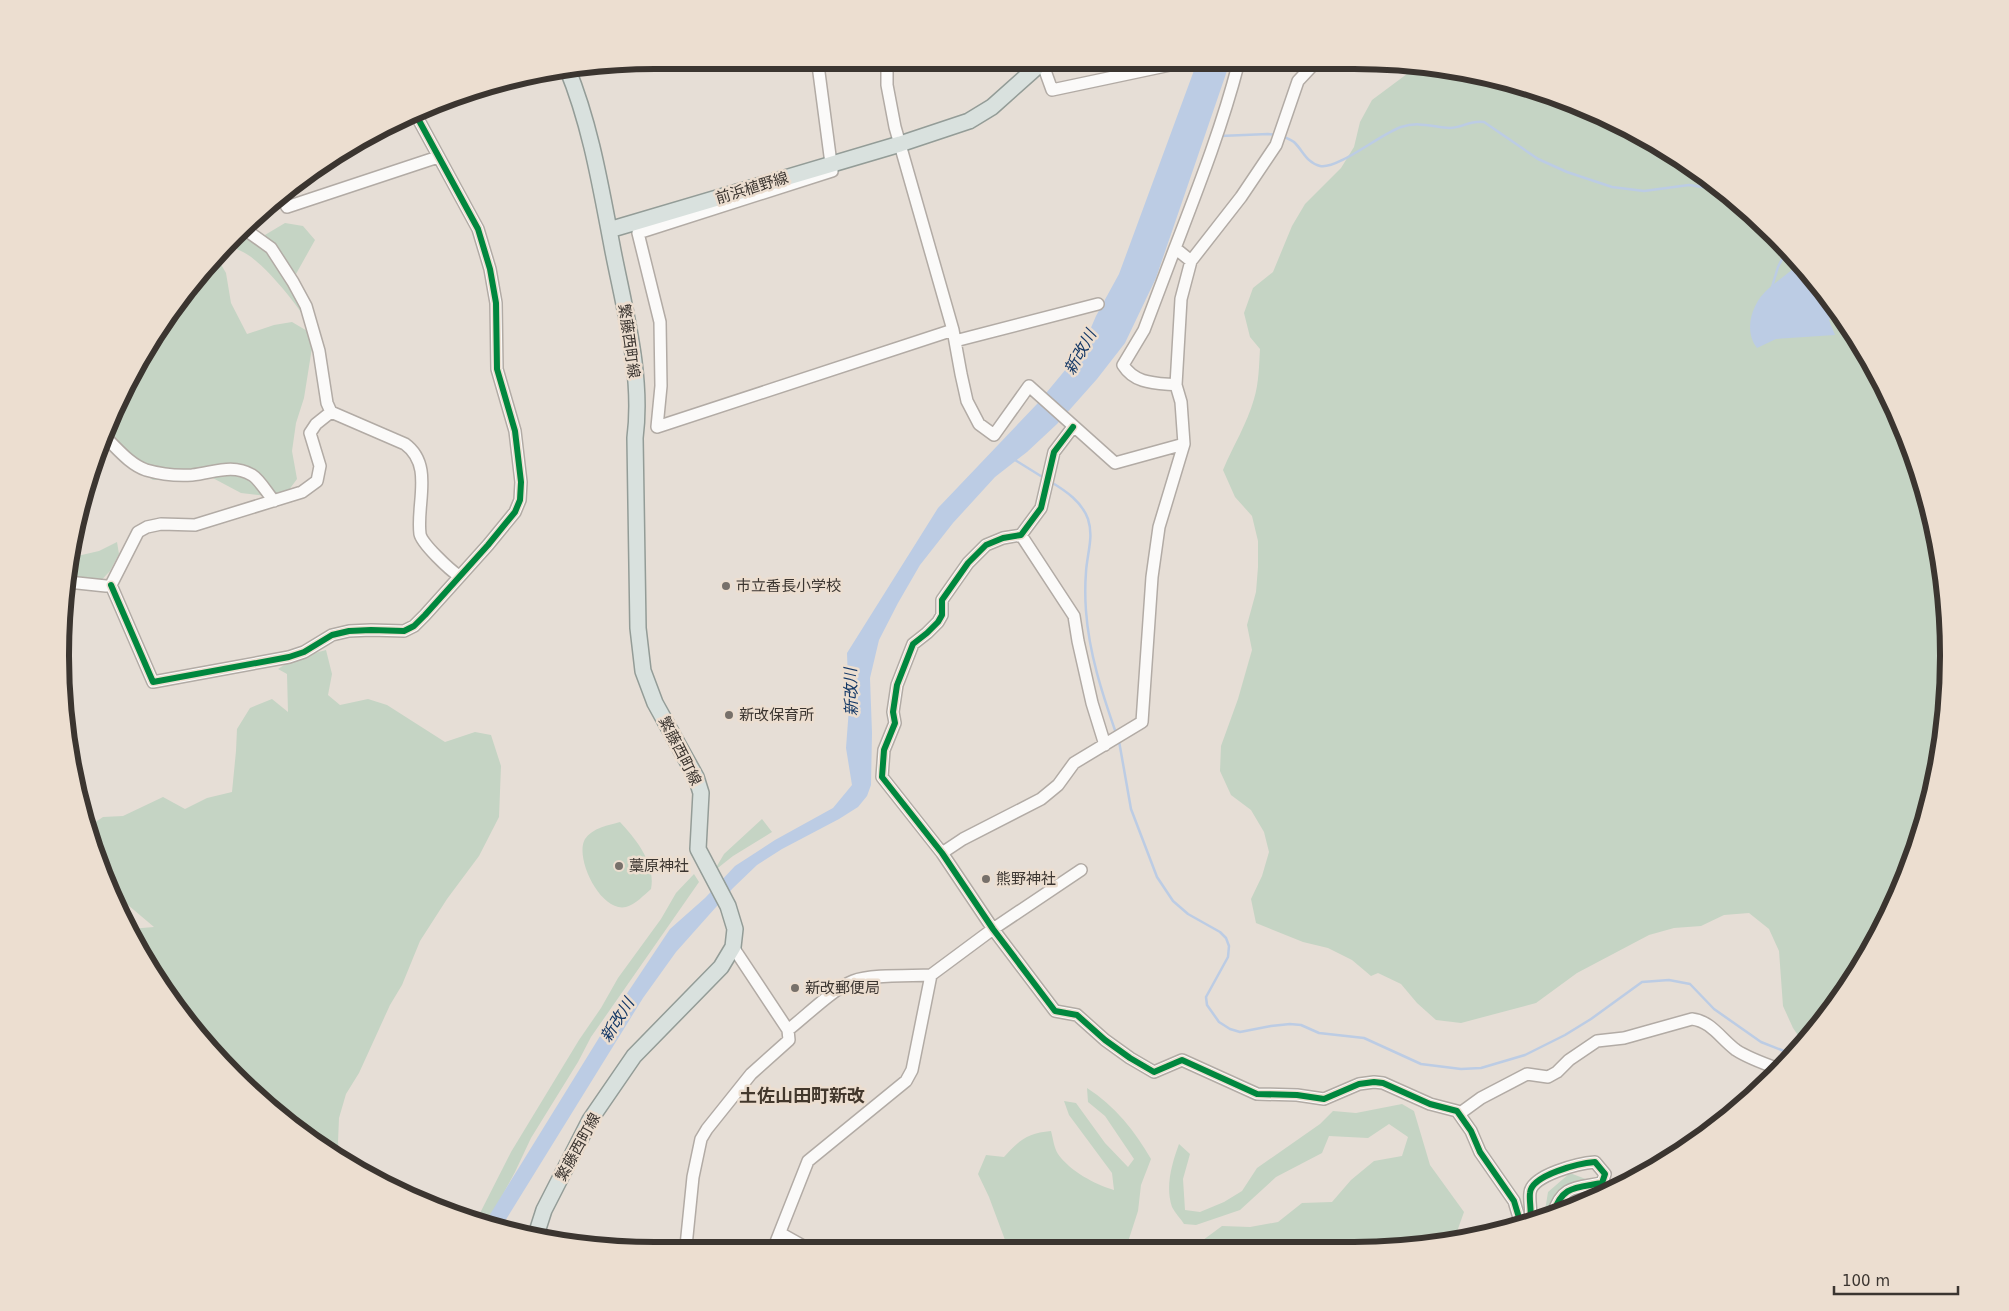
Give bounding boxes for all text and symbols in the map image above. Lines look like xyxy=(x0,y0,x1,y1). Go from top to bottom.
street label: 前浜植野線 xyxy=(713,168,791,208)
street label: 繁藤西町線 xyxy=(615,303,643,379)
water label: 新改川 xyxy=(1060,325,1101,378)
place label: 市立香長小学校 xyxy=(736,577,841,595)
marker: 市立香長小学校 xyxy=(720,580,732,592)
water label: 新改川 xyxy=(841,666,861,716)
place label: 新改保育所 xyxy=(739,706,814,724)
marker: 新改保育所 xyxy=(723,709,735,721)
street label: 繁藤西町線 xyxy=(655,713,705,789)
place label: 藁原神社 xyxy=(629,857,689,875)
marker: 藁原神社 xyxy=(613,860,625,872)
place label: 熊野神社 xyxy=(996,870,1056,888)
marker: 熊野神社 xyxy=(980,873,992,885)
place label: 新改郵便局 xyxy=(805,979,880,997)
marker: 新改郵便局 xyxy=(789,982,801,994)
water label: 新改川 xyxy=(596,993,639,1045)
district label: 土佐山田町新改 xyxy=(739,1085,865,1106)
street label: 繁藤西町線 xyxy=(552,1110,604,1184)
scale bar xyxy=(1834,1264,1958,1296)
text: 100 m xyxy=(1842,1272,1890,1290)

